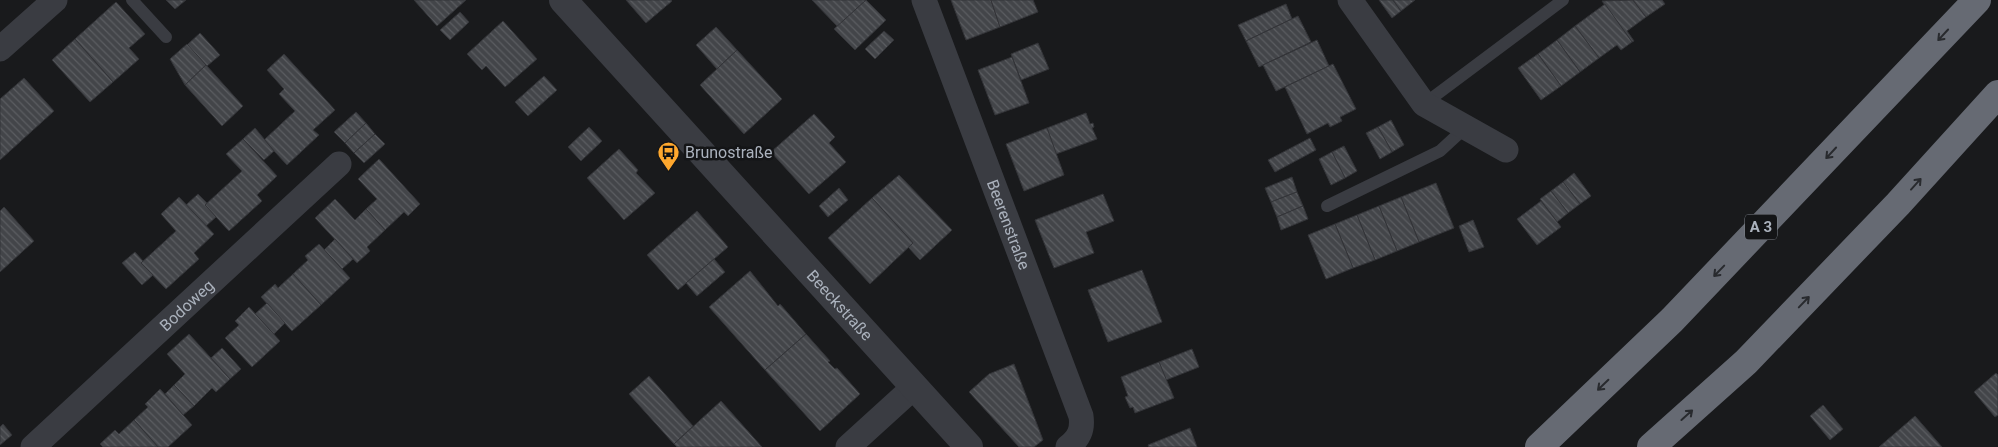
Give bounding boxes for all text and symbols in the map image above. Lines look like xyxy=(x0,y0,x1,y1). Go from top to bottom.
one-way arrow xyxy=(1937,29,1949,42)
bus stop icon: Brunostraße xyxy=(657,140,681,171)
place label: Brunostraße xyxy=(685,143,772,162)
one-way arrow xyxy=(1825,147,1837,160)
street label: Beerenstraße xyxy=(983,177,1034,272)
one-way arrow xyxy=(1910,178,1922,190)
road number: A 3 xyxy=(1745,214,1777,240)
one-way arrow xyxy=(1713,264,1725,277)
street label: Beeckstraße xyxy=(803,266,876,345)
street label: Bodoweg xyxy=(156,276,218,335)
one-way arrow xyxy=(1798,295,1810,308)
one-way arrow xyxy=(1597,379,1610,391)
one-way arrow xyxy=(1681,409,1694,420)

